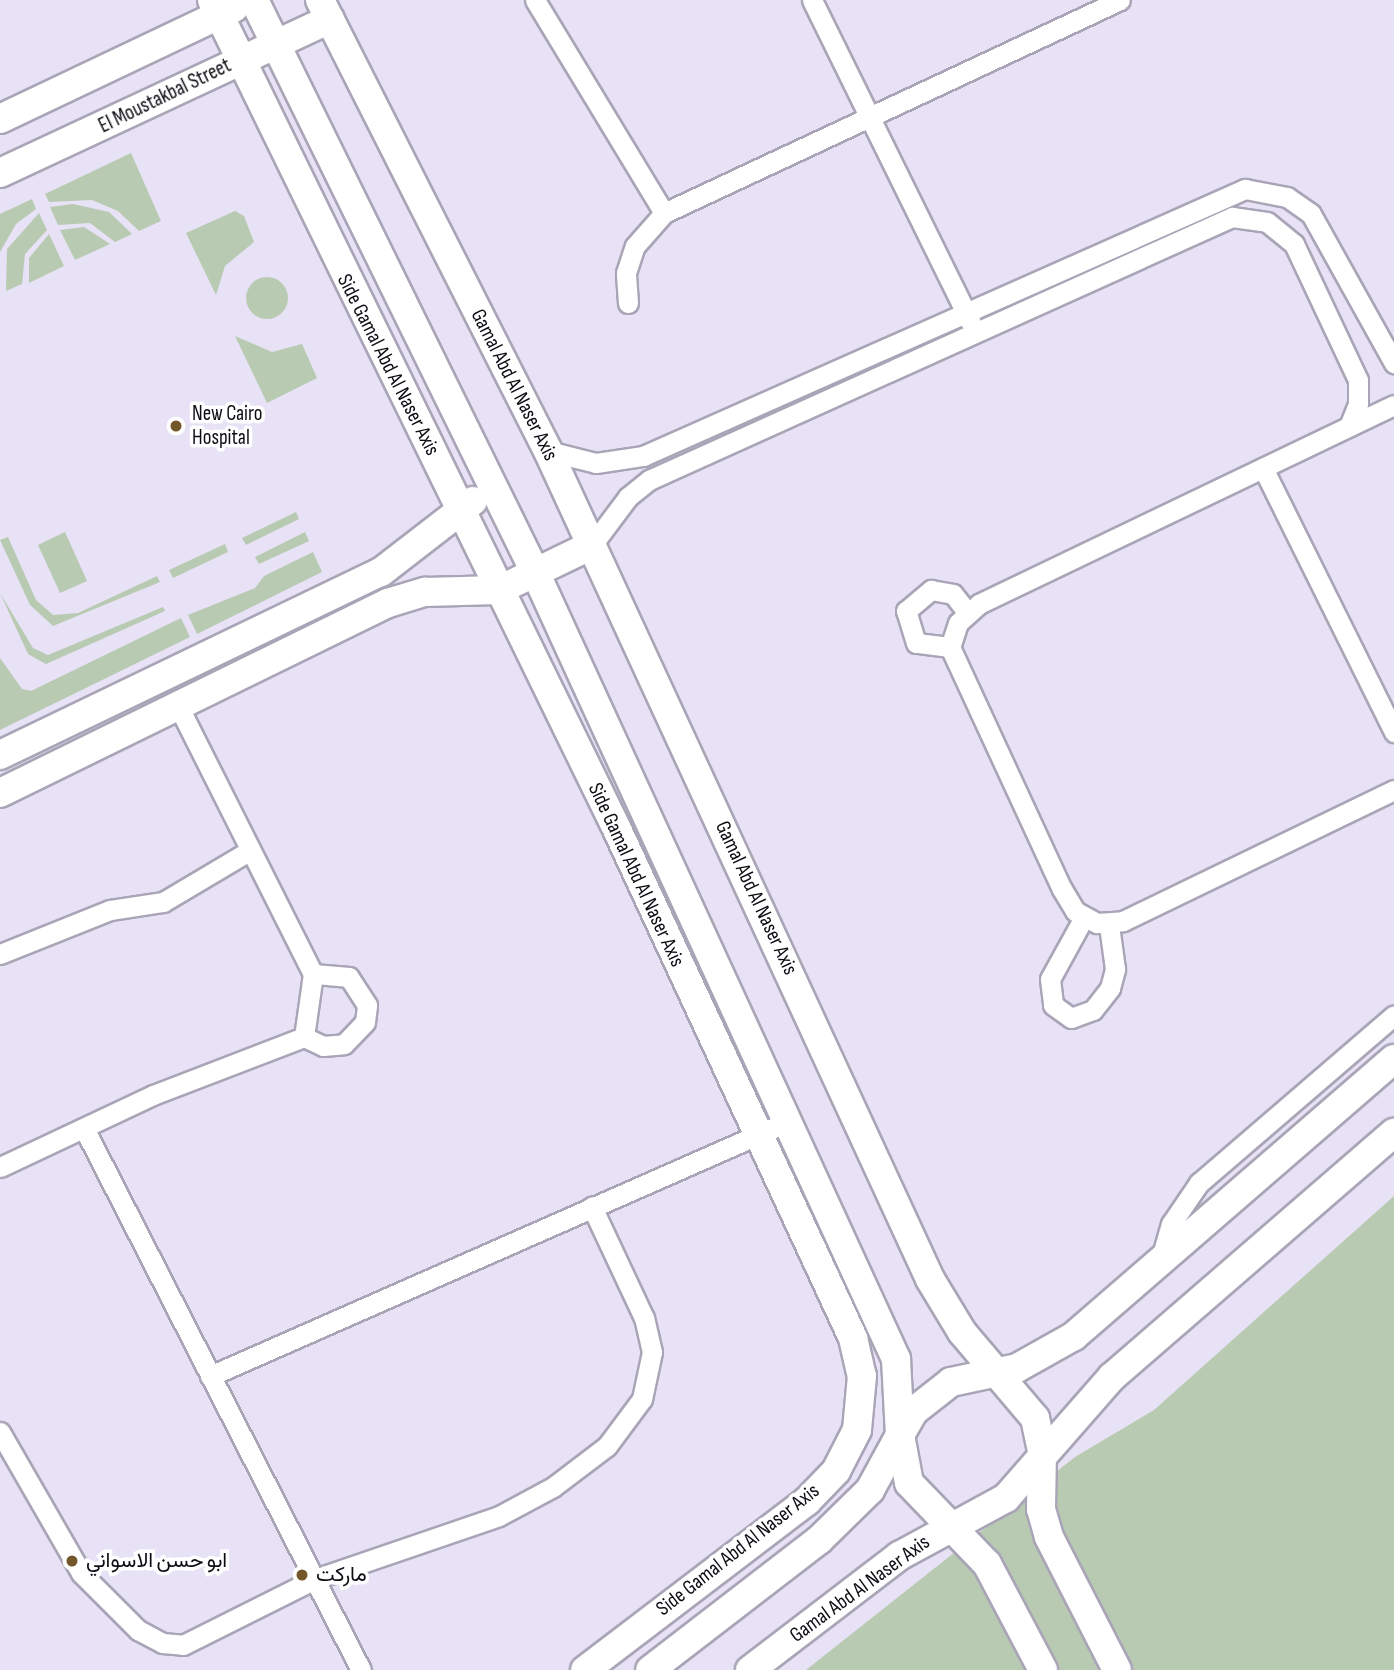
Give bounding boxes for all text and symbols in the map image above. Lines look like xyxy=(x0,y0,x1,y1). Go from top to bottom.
street label: El Moustakbal Street xyxy=(95,53,235,139)
street label: Side Gamal Abd Al Naser Axis xyxy=(331,270,445,460)
street label: Gamal Abd Al Naser Axis xyxy=(465,305,563,465)
place label: New Cairo Hospital xyxy=(192,401,262,451)
marker: New Cairo Hospital xyxy=(166,416,186,436)
street label: Side Gamal Abd Al Naser Axis xyxy=(582,779,690,971)
street label: Gamal Abd Al Naser Axis xyxy=(709,817,803,979)
street label: Side Gamal Abd Al Naser Axis xyxy=(651,1479,825,1621)
street label: Gamal Abd Al Naser Axis xyxy=(785,1530,935,1648)
place label: ابو حسن الاسواني xyxy=(86,1548,227,1574)
marker: ابو حسن الاسواني xyxy=(64,1553,80,1569)
place label: ماركت xyxy=(316,1562,367,1588)
marker: ماركت xyxy=(294,1567,310,1583)

